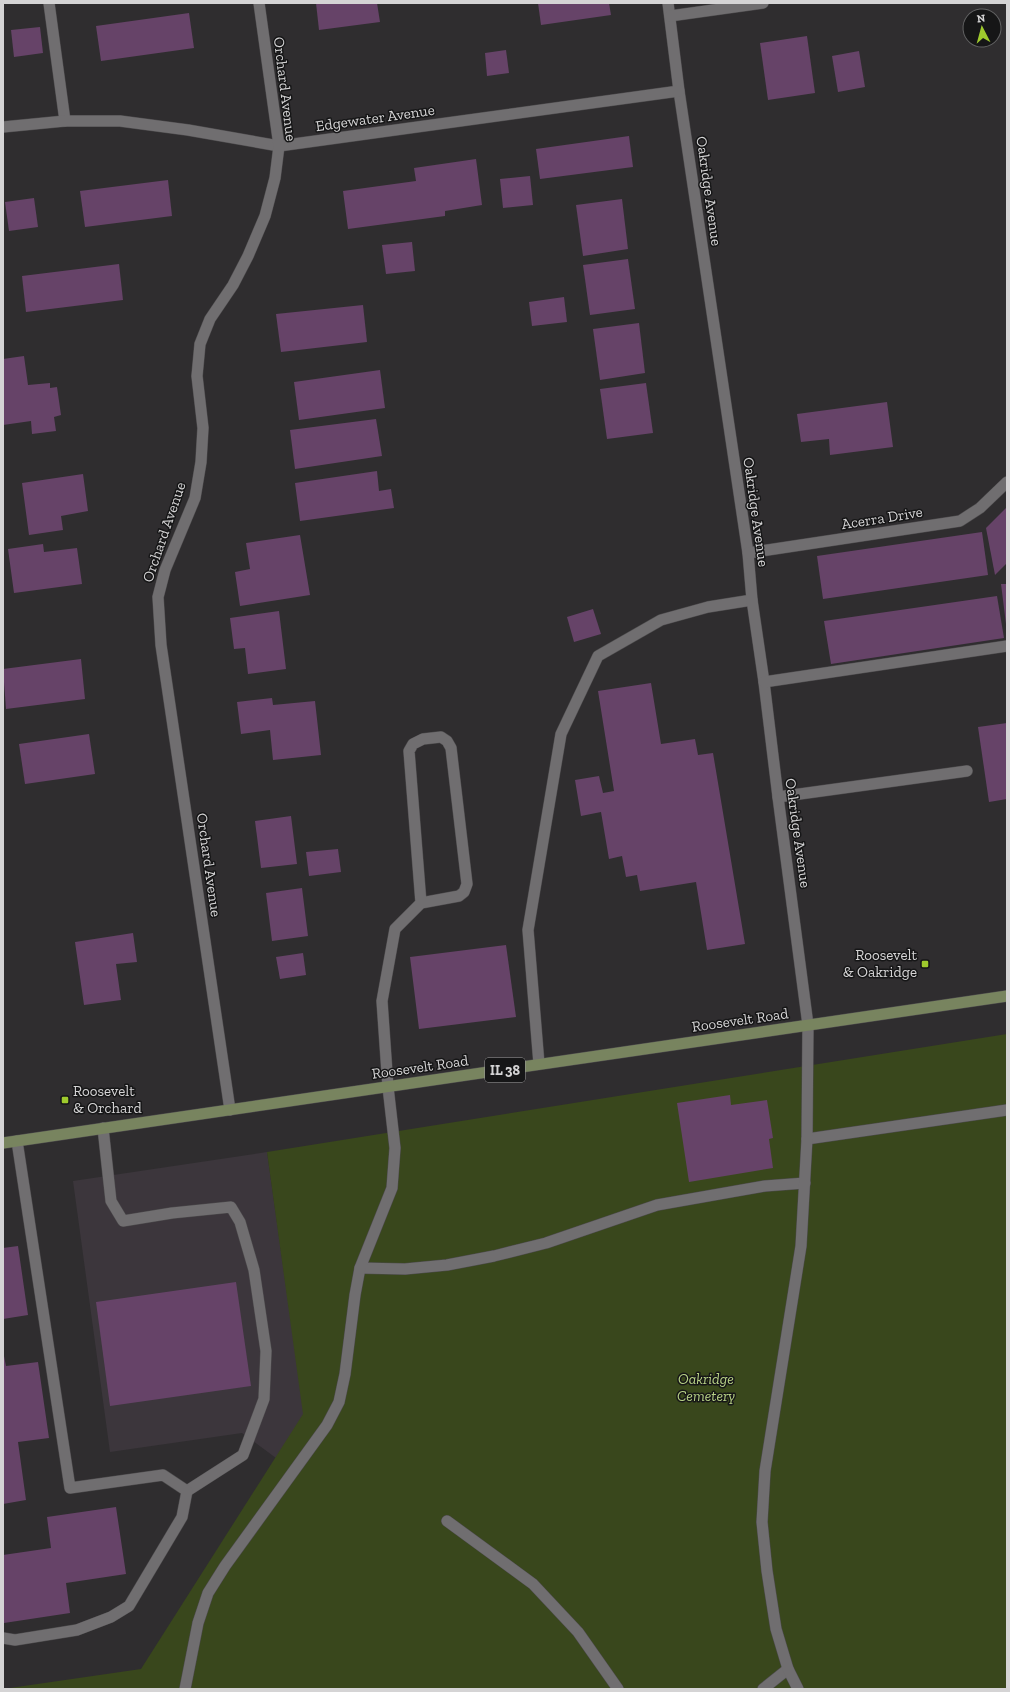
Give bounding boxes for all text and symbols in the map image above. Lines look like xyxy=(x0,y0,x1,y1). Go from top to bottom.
north arrow xyxy=(962,8,1002,48)
text: N xyxy=(976,12,986,25)
street label: Orchard Avenue xyxy=(270,36,300,142)
street label: Edgewater Avenue xyxy=(314,101,436,135)
street label: Oakridge Avenue xyxy=(692,135,726,247)
street label: Oakridge Avenue xyxy=(739,456,773,568)
street label: Orchard Avenue xyxy=(138,480,190,584)
street label: Acerra Drive xyxy=(840,503,924,533)
street label: Oakridge Avenue xyxy=(781,777,815,889)
street label: Orchard Avenue xyxy=(193,812,225,918)
place label: Roosevelt & Oakridge xyxy=(843,946,917,981)
marker: Roosevelt & Oakridge xyxy=(920,959,930,969)
street label: Roosevelt Road xyxy=(690,1004,790,1036)
street label: Roosevelt Road xyxy=(370,1051,470,1083)
road number: IL 38 xyxy=(485,1058,525,1082)
place label: Roosevelt & Orchard xyxy=(73,1082,142,1117)
marker: Roosevelt & Orchard xyxy=(60,1095,70,1105)
park label: Oakridge Cemetery xyxy=(677,1370,735,1405)

